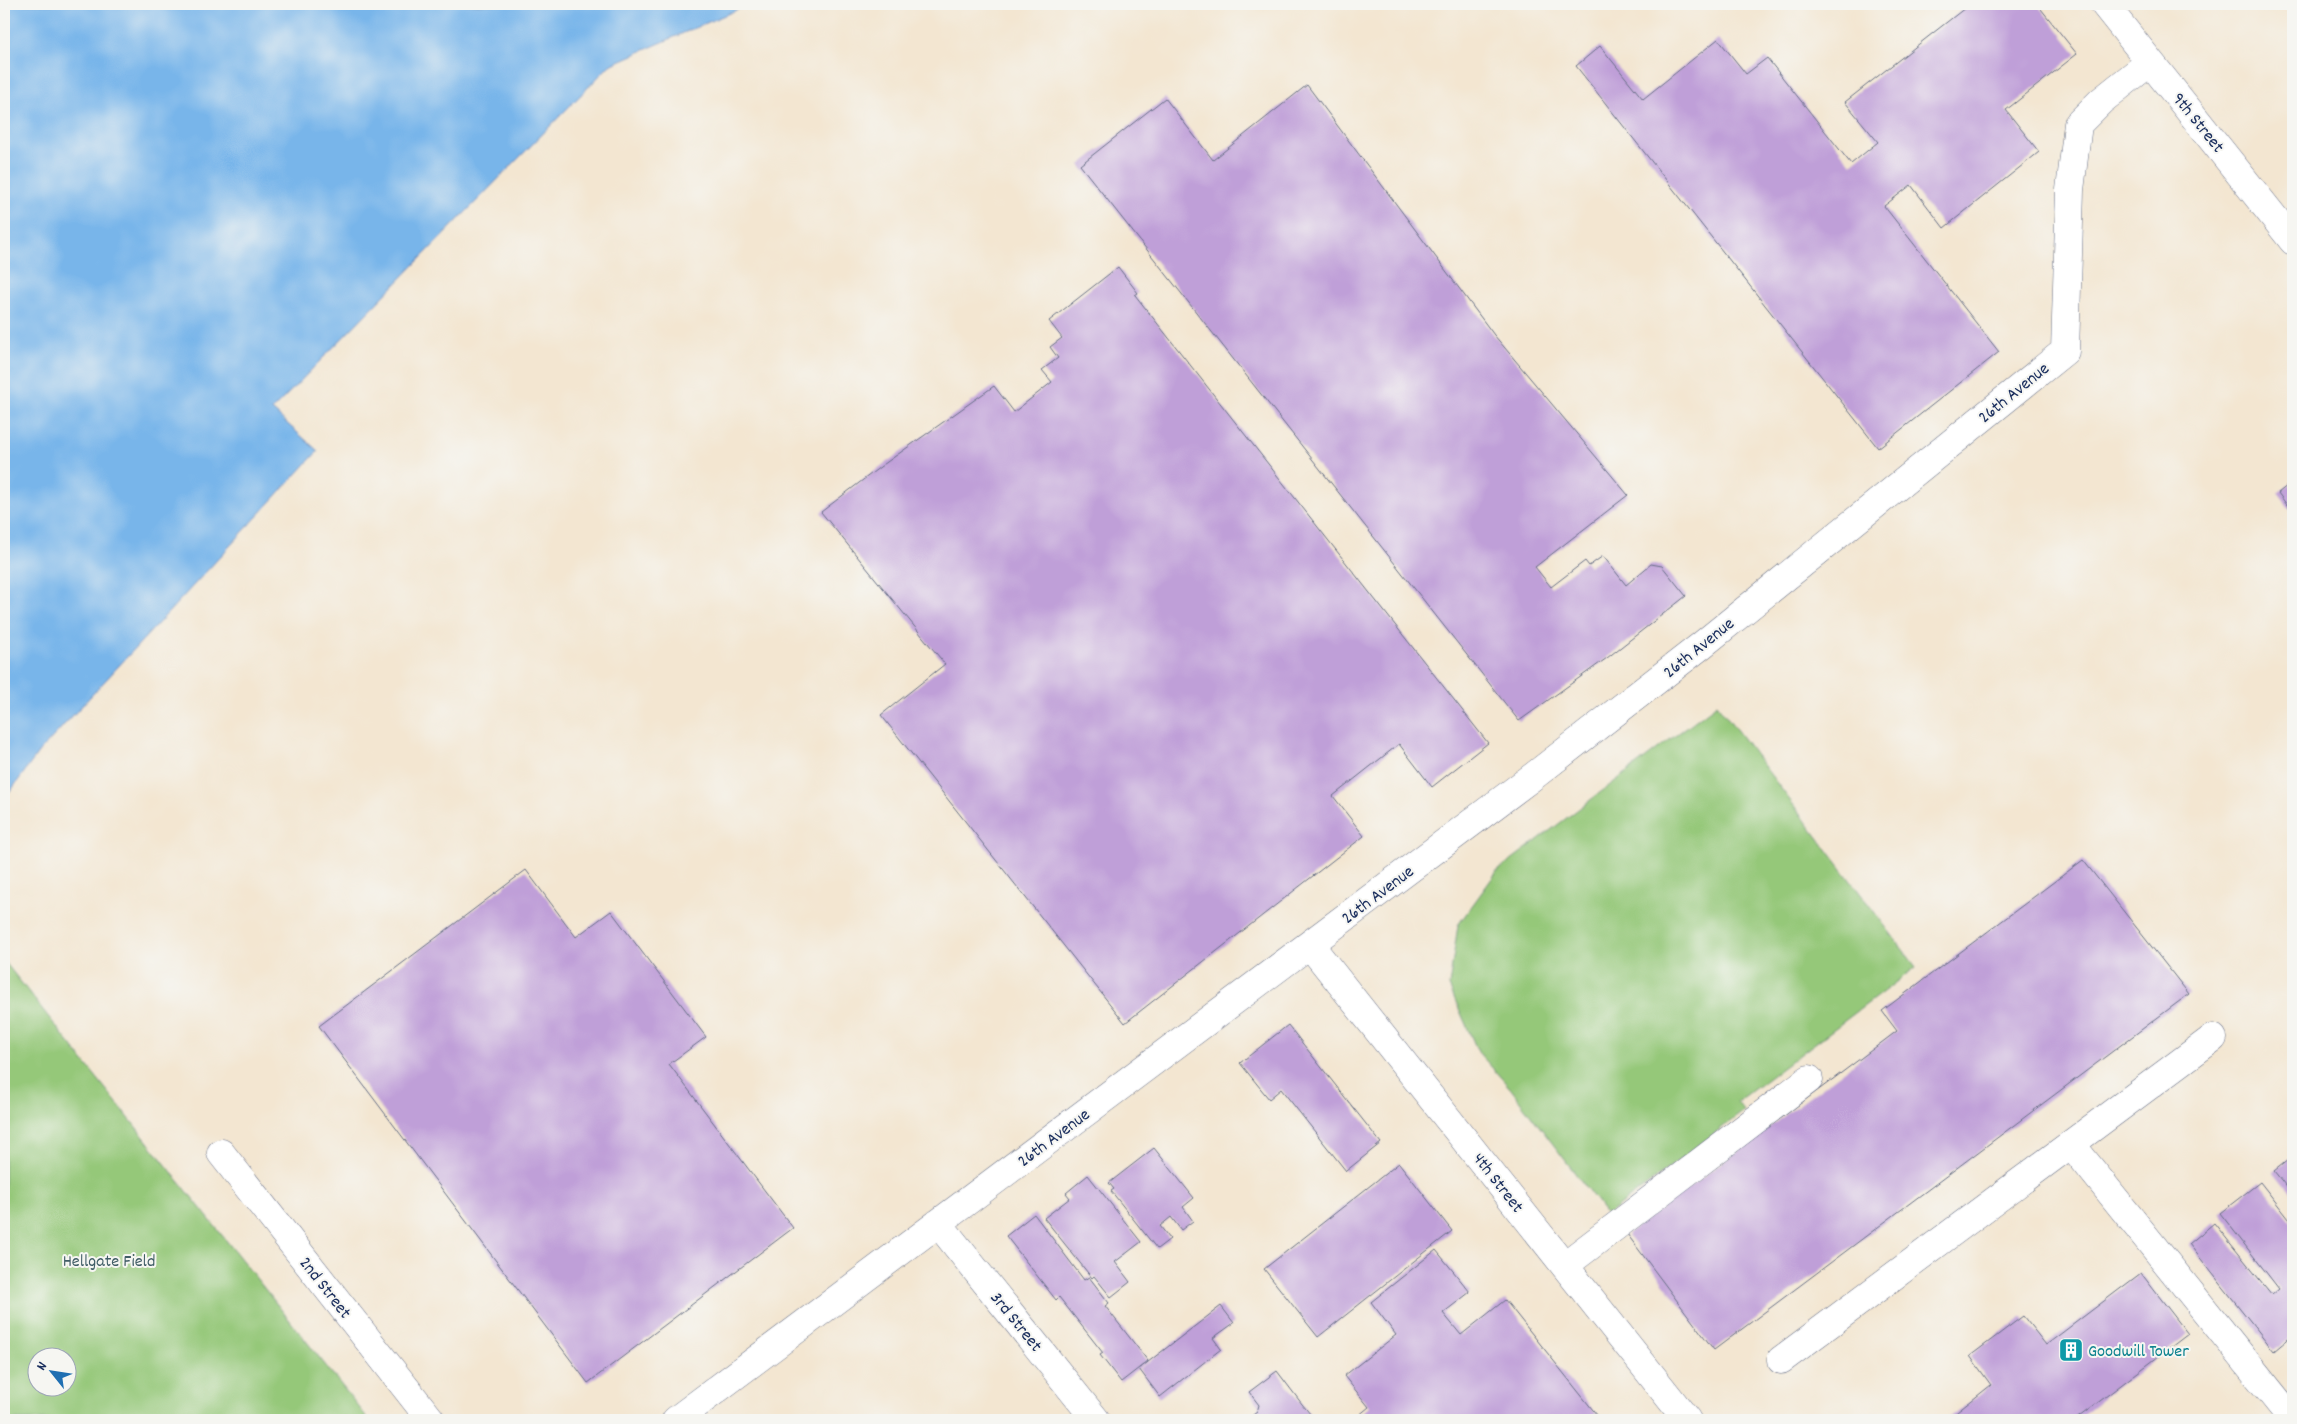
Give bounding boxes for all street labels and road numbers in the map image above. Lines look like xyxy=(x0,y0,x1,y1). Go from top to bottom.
street label: 9th Street xyxy=(2165,88,2229,159)
street label: 26th Avenue xyxy=(1974,357,2056,430)
street label: 26th Avenue xyxy=(1659,612,1741,685)
street label: 26th Avenue xyxy=(1337,860,1420,932)
street label: 26th Avenue xyxy=(1013,1103,1096,1175)
street label: 4th Street xyxy=(1466,1148,1529,1219)
street label: 2nd Street xyxy=(292,1252,356,1325)
street label: 3rd Street xyxy=(983,1287,1047,1358)

